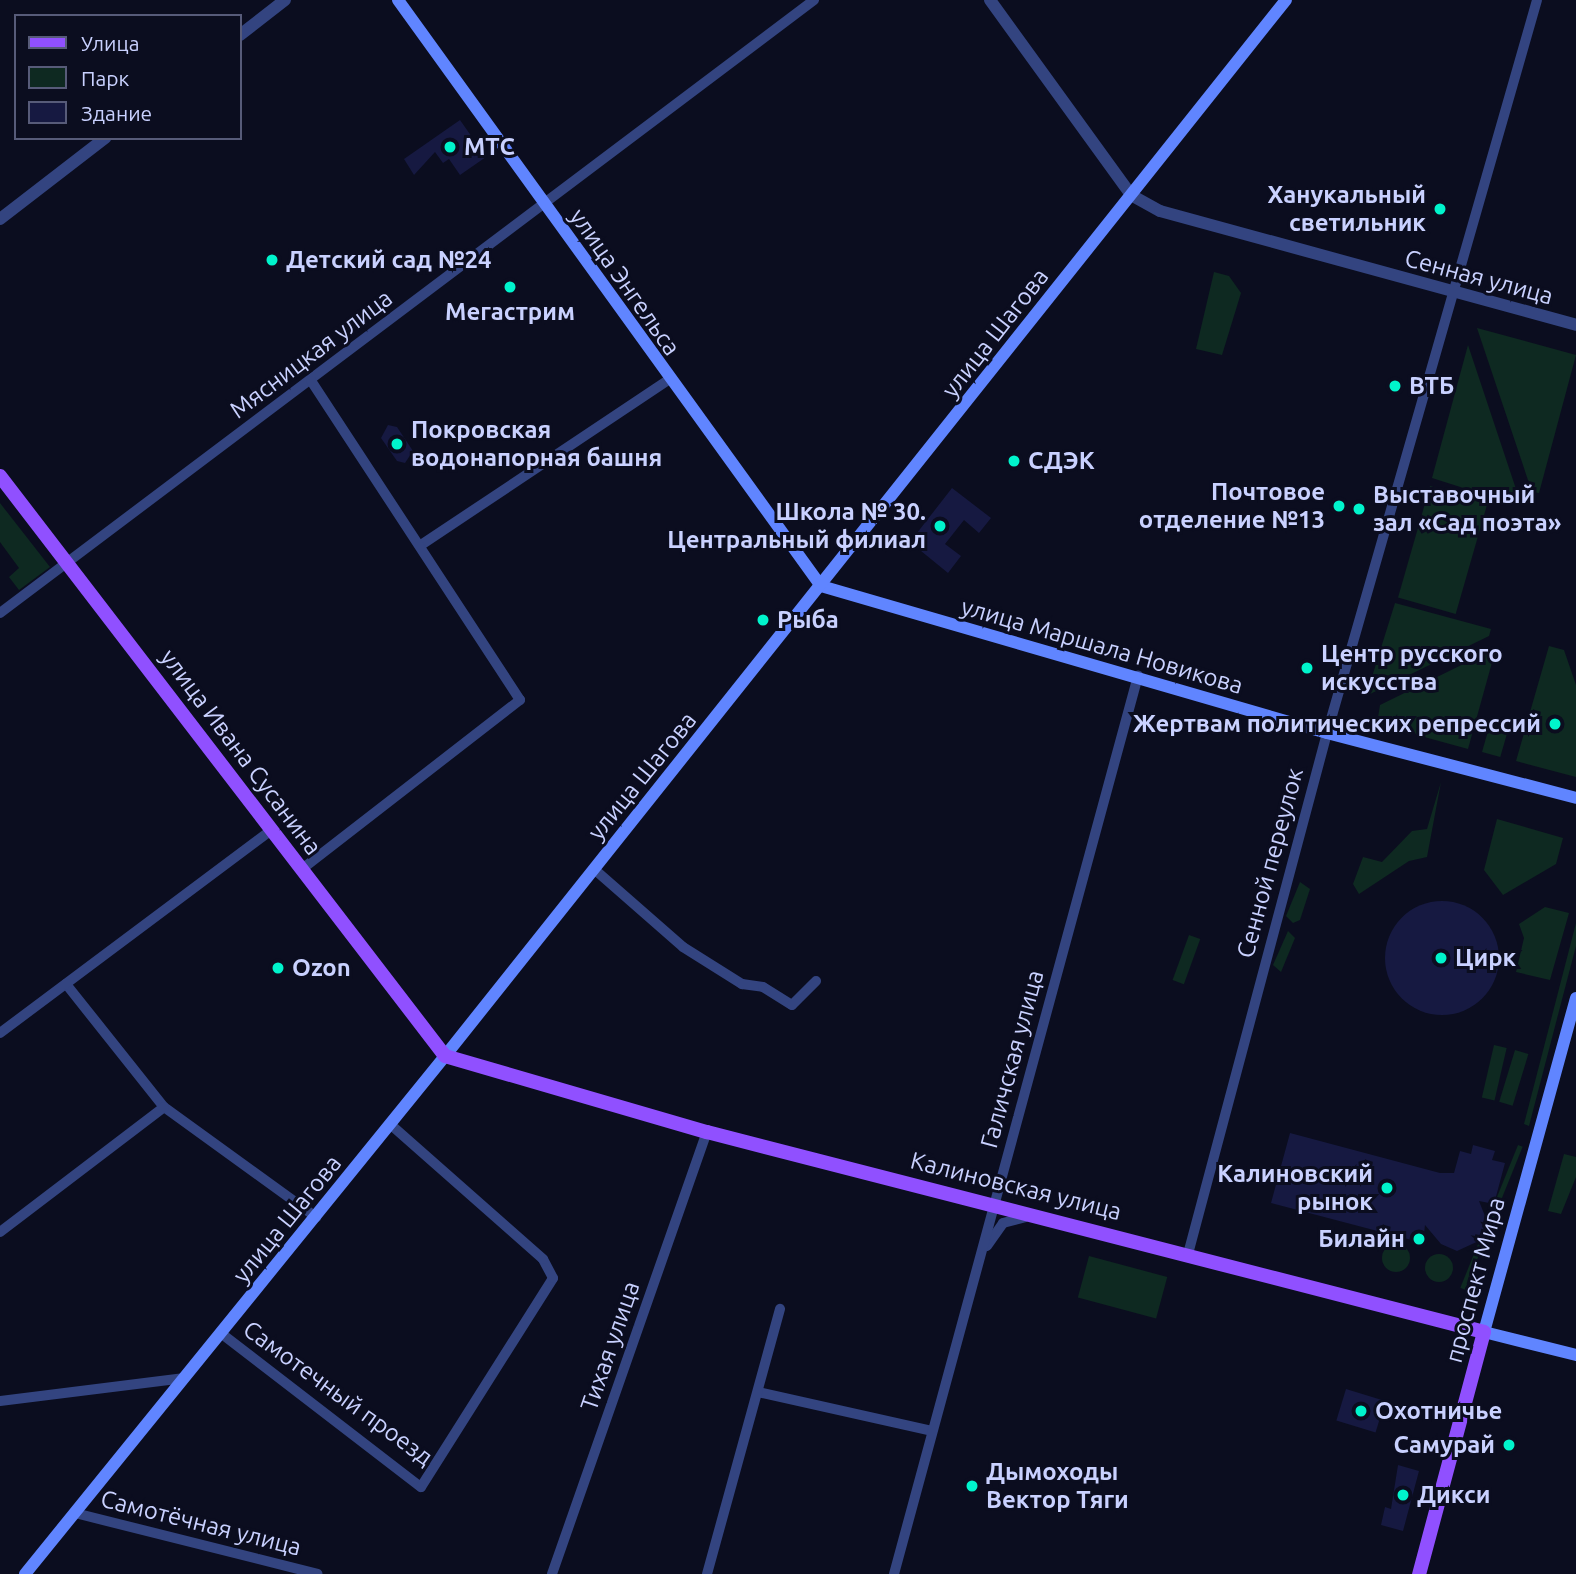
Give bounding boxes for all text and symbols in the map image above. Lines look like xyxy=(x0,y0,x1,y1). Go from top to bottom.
legend xyxy=(14,14,242,140)
text: Улица xyxy=(81,31,139,55)
text: Парк xyxy=(81,66,129,90)
text: Здание xyxy=(81,101,152,125)
place label: МТС xyxy=(464,133,515,161)
marker: МТС xyxy=(442,139,458,155)
place label: Ханукальный светильник xyxy=(1267,181,1426,237)
marker: Ханукальный светильник xyxy=(1432,201,1448,217)
street label: улица Энгельса xyxy=(564,203,686,361)
street label: Сенная улица xyxy=(1402,243,1556,311)
place label: Детский сад №24 xyxy=(286,246,491,274)
marker: Детский сад №24 xyxy=(264,252,280,268)
street label: улица Шагова xyxy=(936,263,1054,403)
marker: Мегастрим xyxy=(502,279,518,295)
street label: Мясницкая улица xyxy=(224,284,398,424)
place label: Мегастрим xyxy=(445,298,575,326)
place label: ВТБ xyxy=(1409,372,1454,400)
marker: ВТБ xyxy=(1387,378,1403,394)
place label: Покровская водонапорная башня xyxy=(411,416,662,472)
marker: Покровская водонапорная башня xyxy=(389,436,405,452)
place label: СДЭК xyxy=(1028,447,1095,475)
marker: СДЭК xyxy=(1006,453,1022,469)
place label: Почтовое отделение №13 xyxy=(1139,478,1325,534)
place label: Выставочный зал «Сад поэта» xyxy=(1373,481,1561,537)
place label: Школа № 30. Центральный филиал xyxy=(667,498,926,554)
marker: Почтовое отделение №13 xyxy=(1331,498,1347,514)
marker: Выставочный зал «Сад поэта» xyxy=(1351,501,1367,517)
marker: Школа № 30. Центральный филиал xyxy=(932,518,948,534)
street label: улица Маршала Новикова xyxy=(958,592,1246,700)
place label: Рыба xyxy=(777,606,839,634)
marker: Рыба xyxy=(755,612,771,628)
place label: Центр русского искусства xyxy=(1321,640,1503,696)
street label: улица Ивана Сусанина xyxy=(154,643,328,861)
marker: Центр русского искусства xyxy=(1299,660,1315,676)
street label: улица Шагова xyxy=(582,706,702,846)
place label: Жертвам политических репрессий xyxy=(1133,710,1541,738)
marker: Жертвам политических репрессий xyxy=(1547,716,1563,732)
street label: Сенной переулок xyxy=(1231,765,1309,961)
place label: Цирк xyxy=(1455,944,1516,972)
marker: Цирк xyxy=(1433,950,1449,966)
place label: Ozon xyxy=(292,954,351,982)
marker: Ozon xyxy=(270,960,286,976)
street label: Галичская улица xyxy=(974,967,1050,1151)
street label: Калиновская улица xyxy=(908,1146,1124,1226)
street label: улица Шагова xyxy=(227,1149,347,1289)
place label: Калиновский рынок xyxy=(1217,1160,1373,1216)
marker: Калиновский рынок xyxy=(1379,1180,1395,1196)
street label: проспект Мира xyxy=(1439,1194,1511,1366)
place label: Билайн xyxy=(1318,1225,1405,1253)
marker: Билайн xyxy=(1411,1231,1427,1247)
street label: Тихая улица xyxy=(574,1278,646,1414)
street label: Самотечный проезд xyxy=(238,1315,438,1471)
place label: Охотничье xyxy=(1375,1397,1502,1425)
marker: Охотничье xyxy=(1353,1403,1369,1419)
place label: Самурай xyxy=(1394,1431,1495,1459)
marker: Самурай xyxy=(1501,1437,1517,1453)
place label: Дымоходы Вектор Тяги xyxy=(986,1458,1129,1514)
marker: Дымоходы Вектор Тяги xyxy=(964,1478,980,1494)
place label: Дикси xyxy=(1417,1481,1490,1509)
street label: Самотёчная улица xyxy=(98,1484,304,1562)
marker: Дикси xyxy=(1395,1487,1411,1503)

